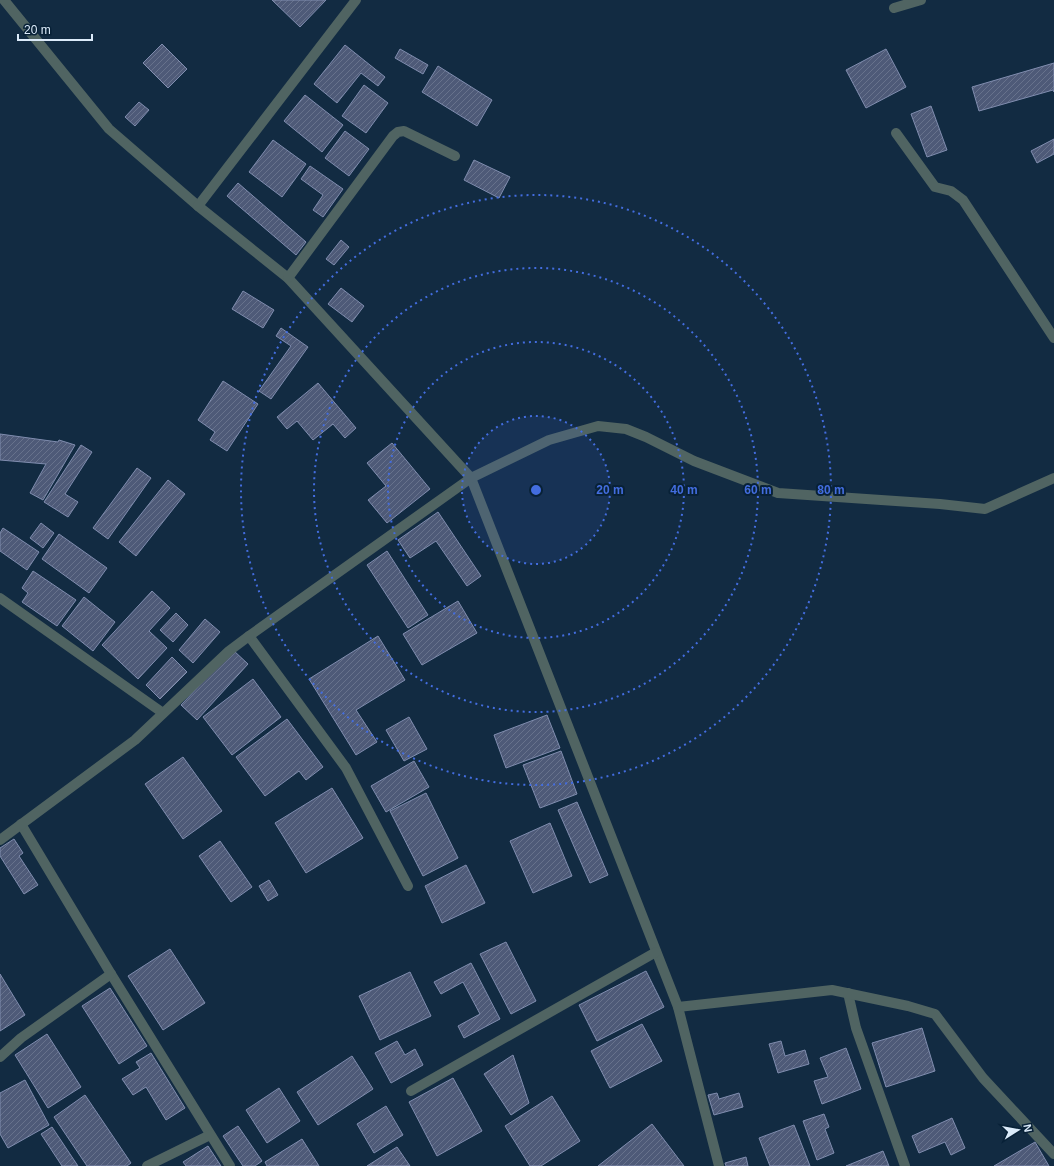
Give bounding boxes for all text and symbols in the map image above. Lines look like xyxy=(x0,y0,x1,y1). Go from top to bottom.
scale bar xyxy=(18,16,92,42)
text: 20 m xyxy=(24,23,51,37)
centre of rings xyxy=(529,483,543,497)
text: 20 m xyxy=(596,483,624,497)
text: 40 m xyxy=(670,483,698,497)
text: 60 m xyxy=(744,483,772,497)
text: 80 m xyxy=(817,483,845,497)
north arrow xyxy=(998,1110,1038,1150)
text: N xyxy=(1021,1123,1034,1133)

